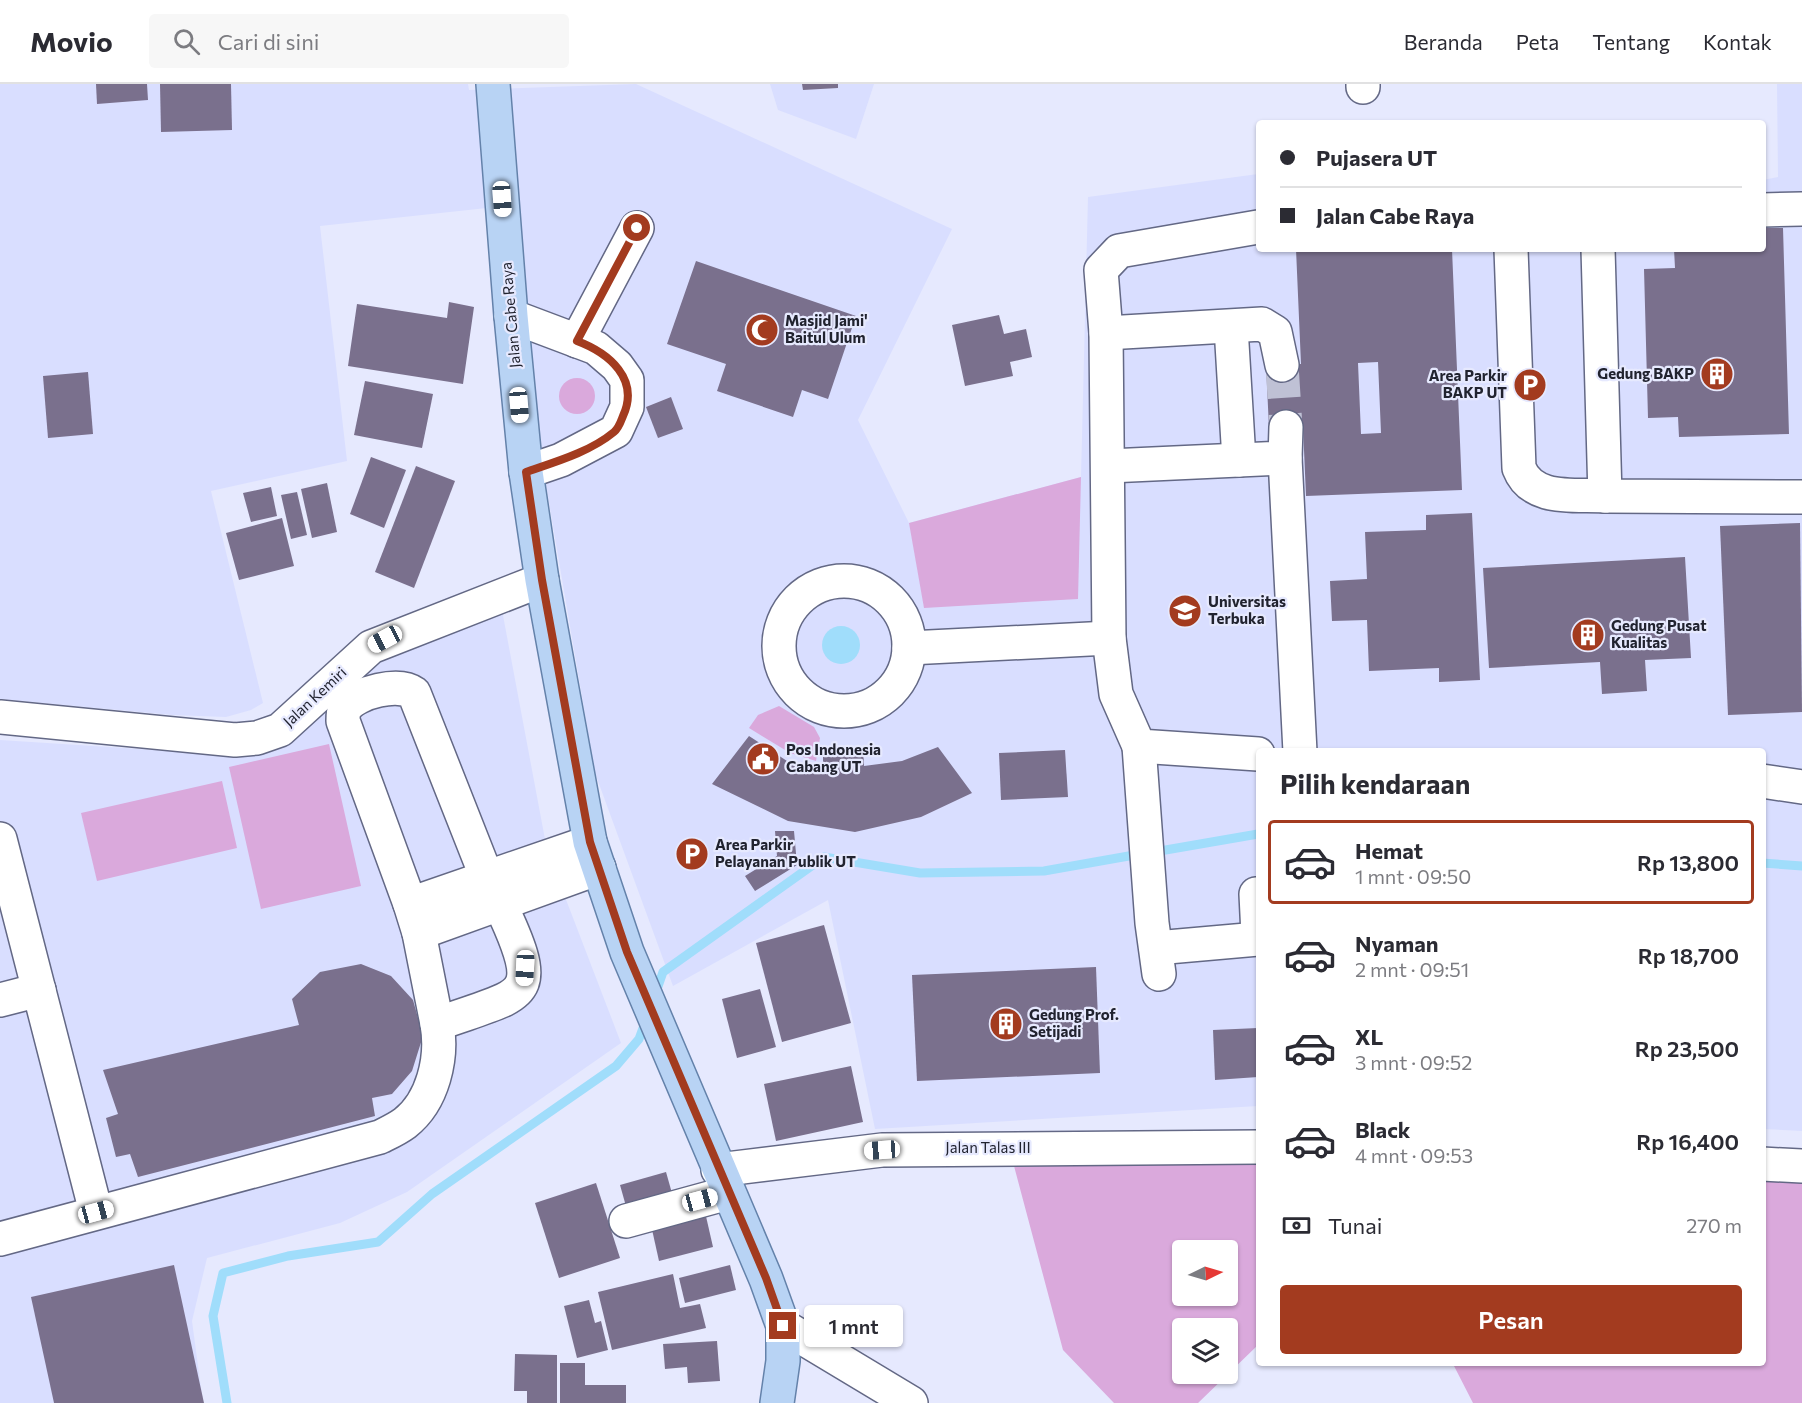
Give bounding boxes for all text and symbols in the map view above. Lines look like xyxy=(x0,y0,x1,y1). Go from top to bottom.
search box xyxy=(149,14,569,68)
text: Movio xyxy=(30,24,113,58)
icon: search xyxy=(170,25,203,58)
text: Cari di sini xyxy=(218,28,319,55)
text: Beranda xyxy=(1404,29,1483,54)
text: Peta xyxy=(1516,29,1559,54)
text: Tentang xyxy=(1592,29,1670,54)
text: Kontak xyxy=(1703,29,1772,54)
text: Pujasera UT xyxy=(1316,144,1437,171)
car xyxy=(492,180,512,218)
text: Jalan Cabe Raya xyxy=(1316,202,1474,229)
route start xyxy=(623,214,650,241)
street label: Jalan Cabe Raya xyxy=(496,261,524,369)
place label: Masjid Jami' Baitul Ulum xyxy=(785,311,868,346)
mosque icon: Masjid Jami' Baitul Ulum xyxy=(744,312,780,348)
building icon: Gedung BAKP xyxy=(1699,356,1735,392)
place label: Gedung BAKP xyxy=(1597,364,1694,382)
place label: Area Parkir BAKP UT xyxy=(1429,366,1507,401)
parking icon: Area Parkir BAKP UT xyxy=(1512,367,1548,403)
car xyxy=(508,386,530,424)
place label: Universitas Terbuka xyxy=(1208,592,1286,627)
school or university icon: Universitas Terbuka xyxy=(1167,593,1203,629)
place label: Gedung Pusat Kualitas xyxy=(1611,616,1706,651)
building icon: Gedung Pusat Kualitas xyxy=(1570,617,1606,653)
car xyxy=(365,623,405,655)
street label: Jalan Kemiri xyxy=(279,663,350,730)
place label: Pos Indonesia Cabang UT xyxy=(786,740,881,775)
public building icon: Pos Indonesia Cabang UT xyxy=(745,741,781,777)
text: Pilih kendaraan xyxy=(1280,767,1470,800)
place label: Area Parkir Pelayanan Publik UT xyxy=(715,835,856,870)
icon: car xyxy=(1283,835,1337,889)
parking icon: Area Parkir Pelayanan Publik UT xyxy=(674,836,710,872)
text: Hemat xyxy=(1355,837,1423,864)
text: Rp 13,800 xyxy=(1637,849,1739,876)
text: 1 mnt · 09:50 xyxy=(1355,864,1471,888)
icon: car xyxy=(1283,928,1337,982)
text: Nyaman xyxy=(1355,930,1438,957)
text: Rp 18,700 xyxy=(1638,942,1739,969)
car xyxy=(515,950,535,986)
text: 2 mnt · 09:51 xyxy=(1355,957,1469,981)
place label: Gedung Prof. Setijadi xyxy=(1029,1005,1119,1040)
building icon: Gedung Prof. Setijadi xyxy=(988,1006,1024,1042)
icon: car xyxy=(1283,1021,1337,1075)
text: XL xyxy=(1355,1023,1383,1050)
text: Rp 23,500 xyxy=(1635,1035,1739,1062)
text: 3 mnt · 09:52 xyxy=(1355,1050,1472,1074)
icon: car xyxy=(1283,1114,1337,1168)
text: Black xyxy=(1355,1116,1410,1143)
text: Rp 16,400 xyxy=(1636,1128,1739,1155)
street label: Jalan Talas III xyxy=(945,1138,1031,1156)
car xyxy=(863,1140,901,1160)
text: 4 mnt · 09:53 xyxy=(1355,1143,1473,1167)
car xyxy=(680,1187,720,1213)
car xyxy=(76,1199,116,1225)
icon: cash xyxy=(1280,1209,1313,1242)
text: Tunai xyxy=(1328,1212,1382,1239)
text: 270 m xyxy=(1686,1213,1742,1237)
north arrow xyxy=(1172,1240,1238,1306)
map controls xyxy=(1172,1240,1238,1384)
button: Pesan xyxy=(1280,1285,1742,1354)
callout: 1 mnt xyxy=(804,1305,903,1347)
route end xyxy=(769,1312,796,1339)
text: 1 mnt xyxy=(828,1314,879,1338)
button: layers xyxy=(1172,1318,1238,1384)

